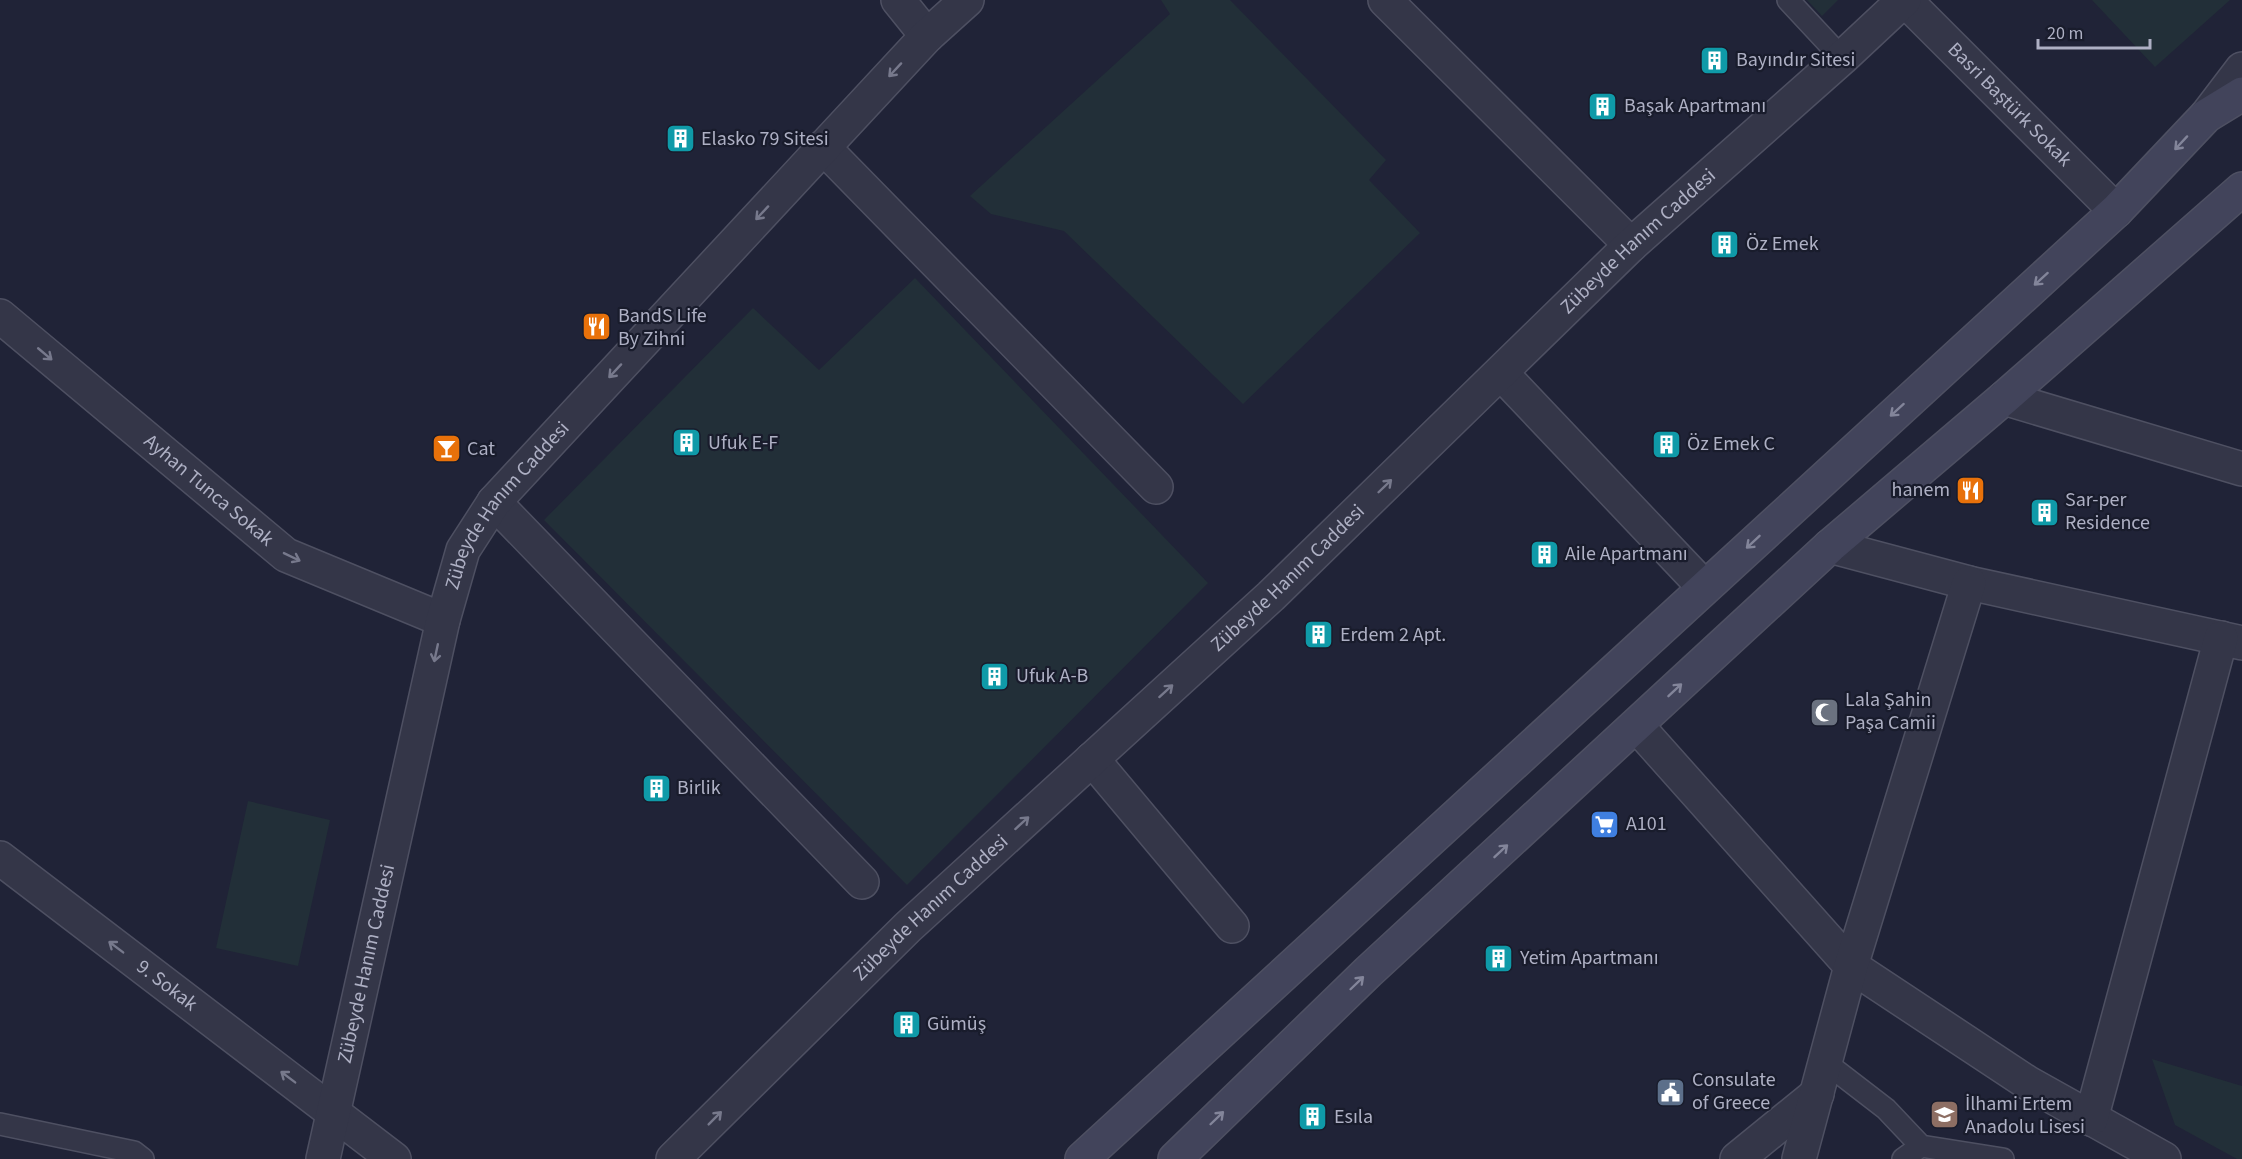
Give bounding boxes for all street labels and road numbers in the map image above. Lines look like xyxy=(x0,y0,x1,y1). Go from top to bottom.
street label: Basri Baştürk Sokak xyxy=(1941,36,2078,173)
street label: Zübeyde Hanım Caddesi xyxy=(1554,162,1722,321)
street label: Zübeyde Hanım Caddesi xyxy=(438,415,576,593)
street label: Ayhan Tunca Sokak xyxy=(138,428,280,553)
street label: Zübeyde Hanım Caddesi xyxy=(1205,498,1371,658)
street label: Zübeyde Hanım Caddesi xyxy=(847,828,1015,987)
street label: Zübeyde Hanım Caddesi xyxy=(331,862,402,1066)
street label: 9. Sokak xyxy=(130,953,203,1018)

